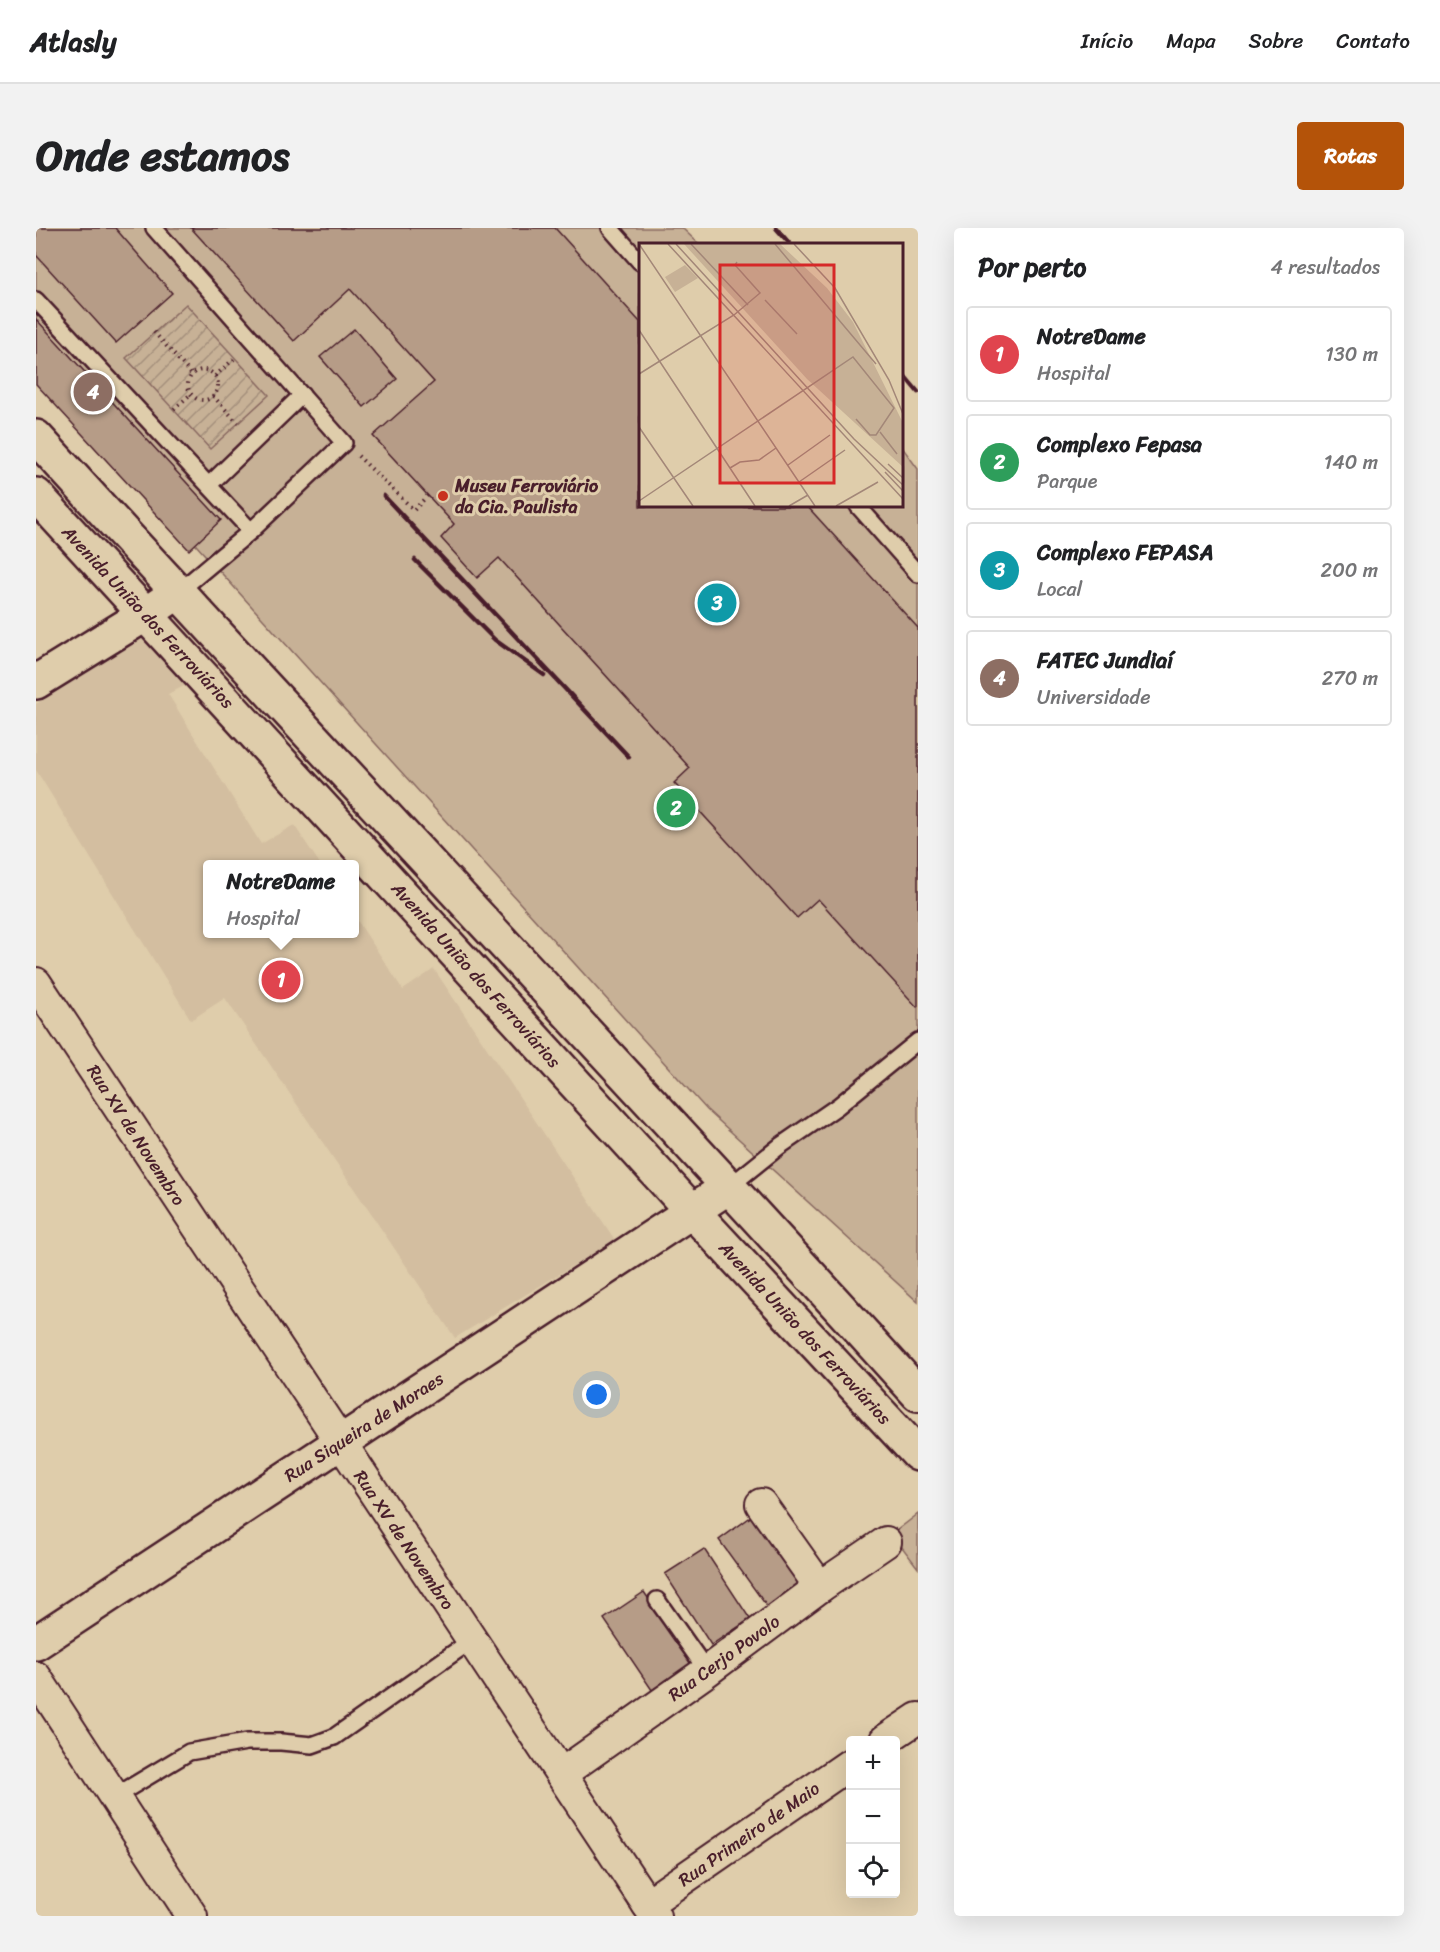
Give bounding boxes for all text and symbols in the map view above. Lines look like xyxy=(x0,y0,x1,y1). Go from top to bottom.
text: Atlasly xyxy=(30,17,117,66)
text: Início xyxy=(1081,22,1133,60)
text: Mapa xyxy=(1166,22,1216,60)
text: Sobre xyxy=(1249,22,1303,60)
text: Contato xyxy=(1336,22,1410,60)
text: Onde estamos xyxy=(36,119,290,193)
button: Rotas xyxy=(1297,122,1404,190)
inset map xyxy=(639,243,903,507)
text: Por perto xyxy=(978,244,1086,290)
text: 4 resultados xyxy=(1271,250,1380,285)
text: NotreDame xyxy=(1037,317,1146,356)
text: 1 xyxy=(995,337,1004,372)
text: 130 m xyxy=(1325,337,1378,372)
text: Hospital xyxy=(1037,356,1110,391)
pin: 4 xyxy=(74,370,112,414)
text: Complexo Fepasa xyxy=(1037,425,1202,464)
text: 2 xyxy=(994,445,1005,480)
text: 140 m xyxy=(1324,445,1378,480)
text: Parque xyxy=(1037,464,1097,499)
place label: Museu Ferroviário da Cia. Paulista xyxy=(454,470,599,523)
marker: Museu Ferroviário da Cia. Paulista xyxy=(436,489,450,503)
street label: Avenida União dos Ferroviários xyxy=(53,517,243,717)
text: Complexo FEPASA xyxy=(1037,533,1213,572)
text: 3 xyxy=(994,553,1005,588)
text: 200 m xyxy=(1321,553,1378,588)
text: Local xyxy=(1037,572,1082,607)
pin: 3 xyxy=(698,580,736,626)
text: FATEC Jundiaí xyxy=(1037,641,1173,680)
text: 4 xyxy=(993,661,1006,696)
text: 270 m xyxy=(1322,661,1378,696)
text: Universidade xyxy=(1037,680,1150,715)
pin: 2 xyxy=(656,786,696,830)
popup xyxy=(203,860,359,938)
text: NotreDame xyxy=(227,862,335,901)
street label: Avenida União dos Ferroviários xyxy=(382,874,569,1076)
text: Hospital xyxy=(227,901,300,936)
pin: 1 xyxy=(262,958,300,1002)
street label: Rua XV de Novembro xyxy=(78,1058,194,1212)
street label: Avenida União dos Ferroviários xyxy=(710,1233,900,1433)
street label: Rua Siqueira de Moraes xyxy=(278,1363,451,1491)
your location xyxy=(582,1380,611,1409)
street label: Rua XV de Novembro xyxy=(345,1463,463,1617)
street label: Rua Cerjo Povolo xyxy=(661,1606,787,1710)
map controls xyxy=(846,1736,900,1898)
button: + xyxy=(846,1736,900,1790)
street label: Rua Primeiro de Maio xyxy=(671,1773,827,1895)
button: − xyxy=(846,1790,900,1844)
button: locate xyxy=(846,1844,900,1898)

